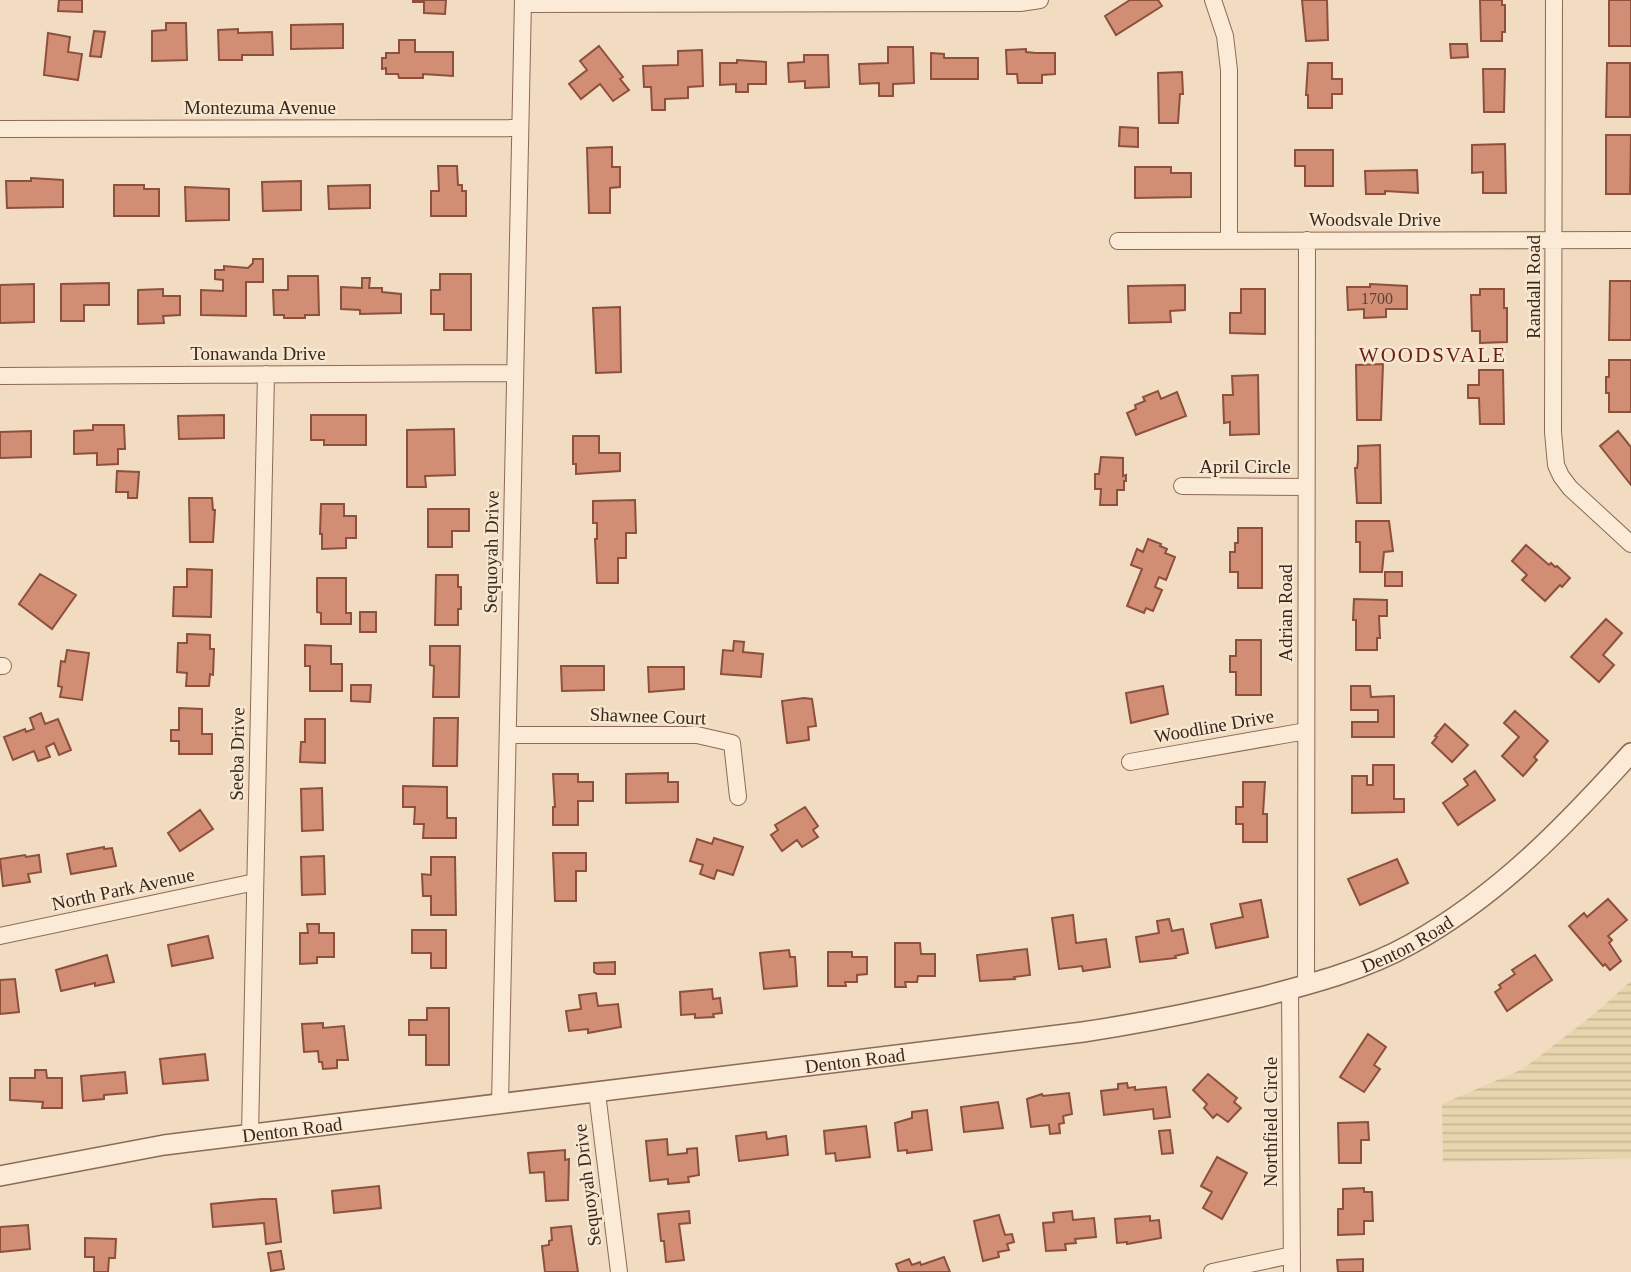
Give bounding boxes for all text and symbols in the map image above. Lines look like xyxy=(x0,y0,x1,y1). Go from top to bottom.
street label: Montezuma Avenue xyxy=(184,97,336,118)
street label: Woodsvale Drive xyxy=(1309,209,1441,230)
street label: Randall Road xyxy=(1523,235,1544,339)
house number: 1700 xyxy=(1361,290,1393,307)
street label: Tonawanda Drive xyxy=(190,343,326,364)
district label: WOODSVALE xyxy=(1359,343,1507,367)
street label: April Circle xyxy=(1199,456,1291,477)
street label: Sequoyah Drive xyxy=(479,490,503,614)
street label: Adrian Road xyxy=(1275,564,1296,662)
street label: Shawnee Court xyxy=(589,703,707,729)
street label: Woodline Drive xyxy=(1152,705,1276,747)
street label: Seeba Drive xyxy=(226,707,248,801)
street label: North Park Avenue xyxy=(50,864,196,914)
street label: Denton Road xyxy=(1358,911,1457,977)
street label: Denton Road xyxy=(804,1043,907,1077)
street label: Northfield Circle xyxy=(1260,1057,1281,1187)
street label: Denton Road xyxy=(241,1113,344,1146)
street label: Sequoyah Drive xyxy=(569,1123,605,1247)

